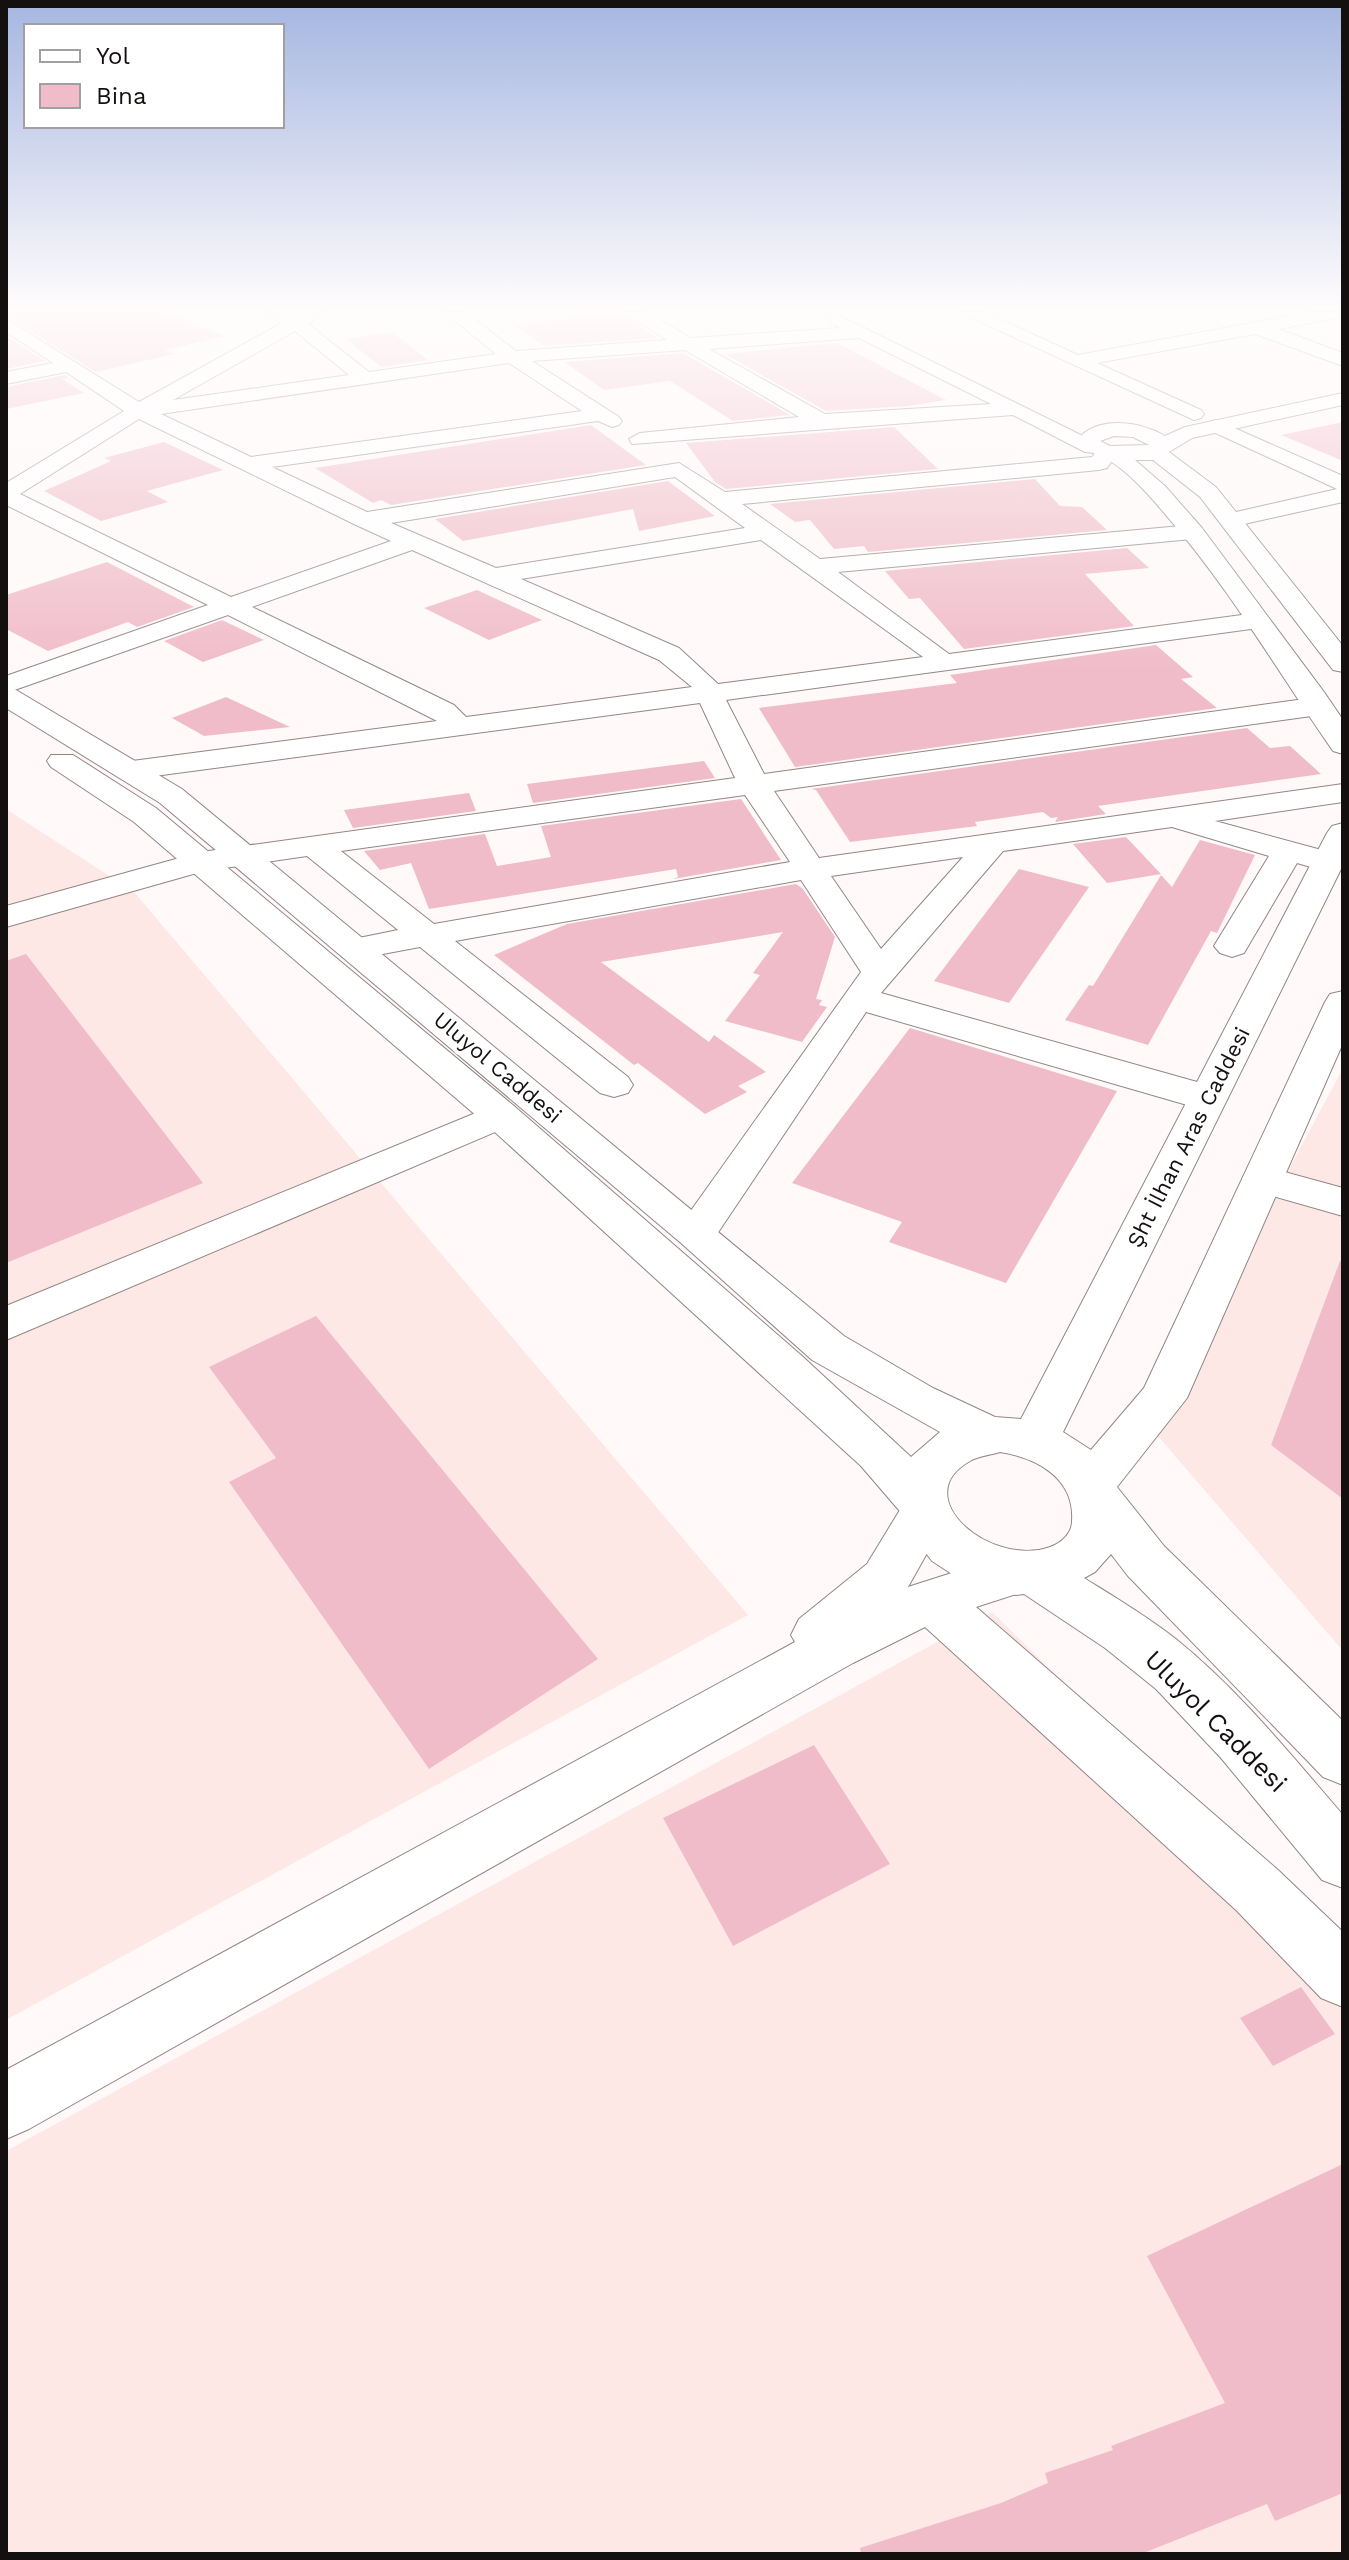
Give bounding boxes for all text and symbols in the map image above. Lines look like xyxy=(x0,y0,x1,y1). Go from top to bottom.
legend xyxy=(24,24,284,128)
text: Yol xyxy=(96,42,130,70)
text: Bina xyxy=(96,82,147,110)
street label: Uluyol Caddesi xyxy=(429,1007,567,1128)
street label: Şht İlhan Aras Caddesi xyxy=(1122,1023,1255,1251)
street label: Uluyol Caddesi xyxy=(1139,1644,1293,1798)

